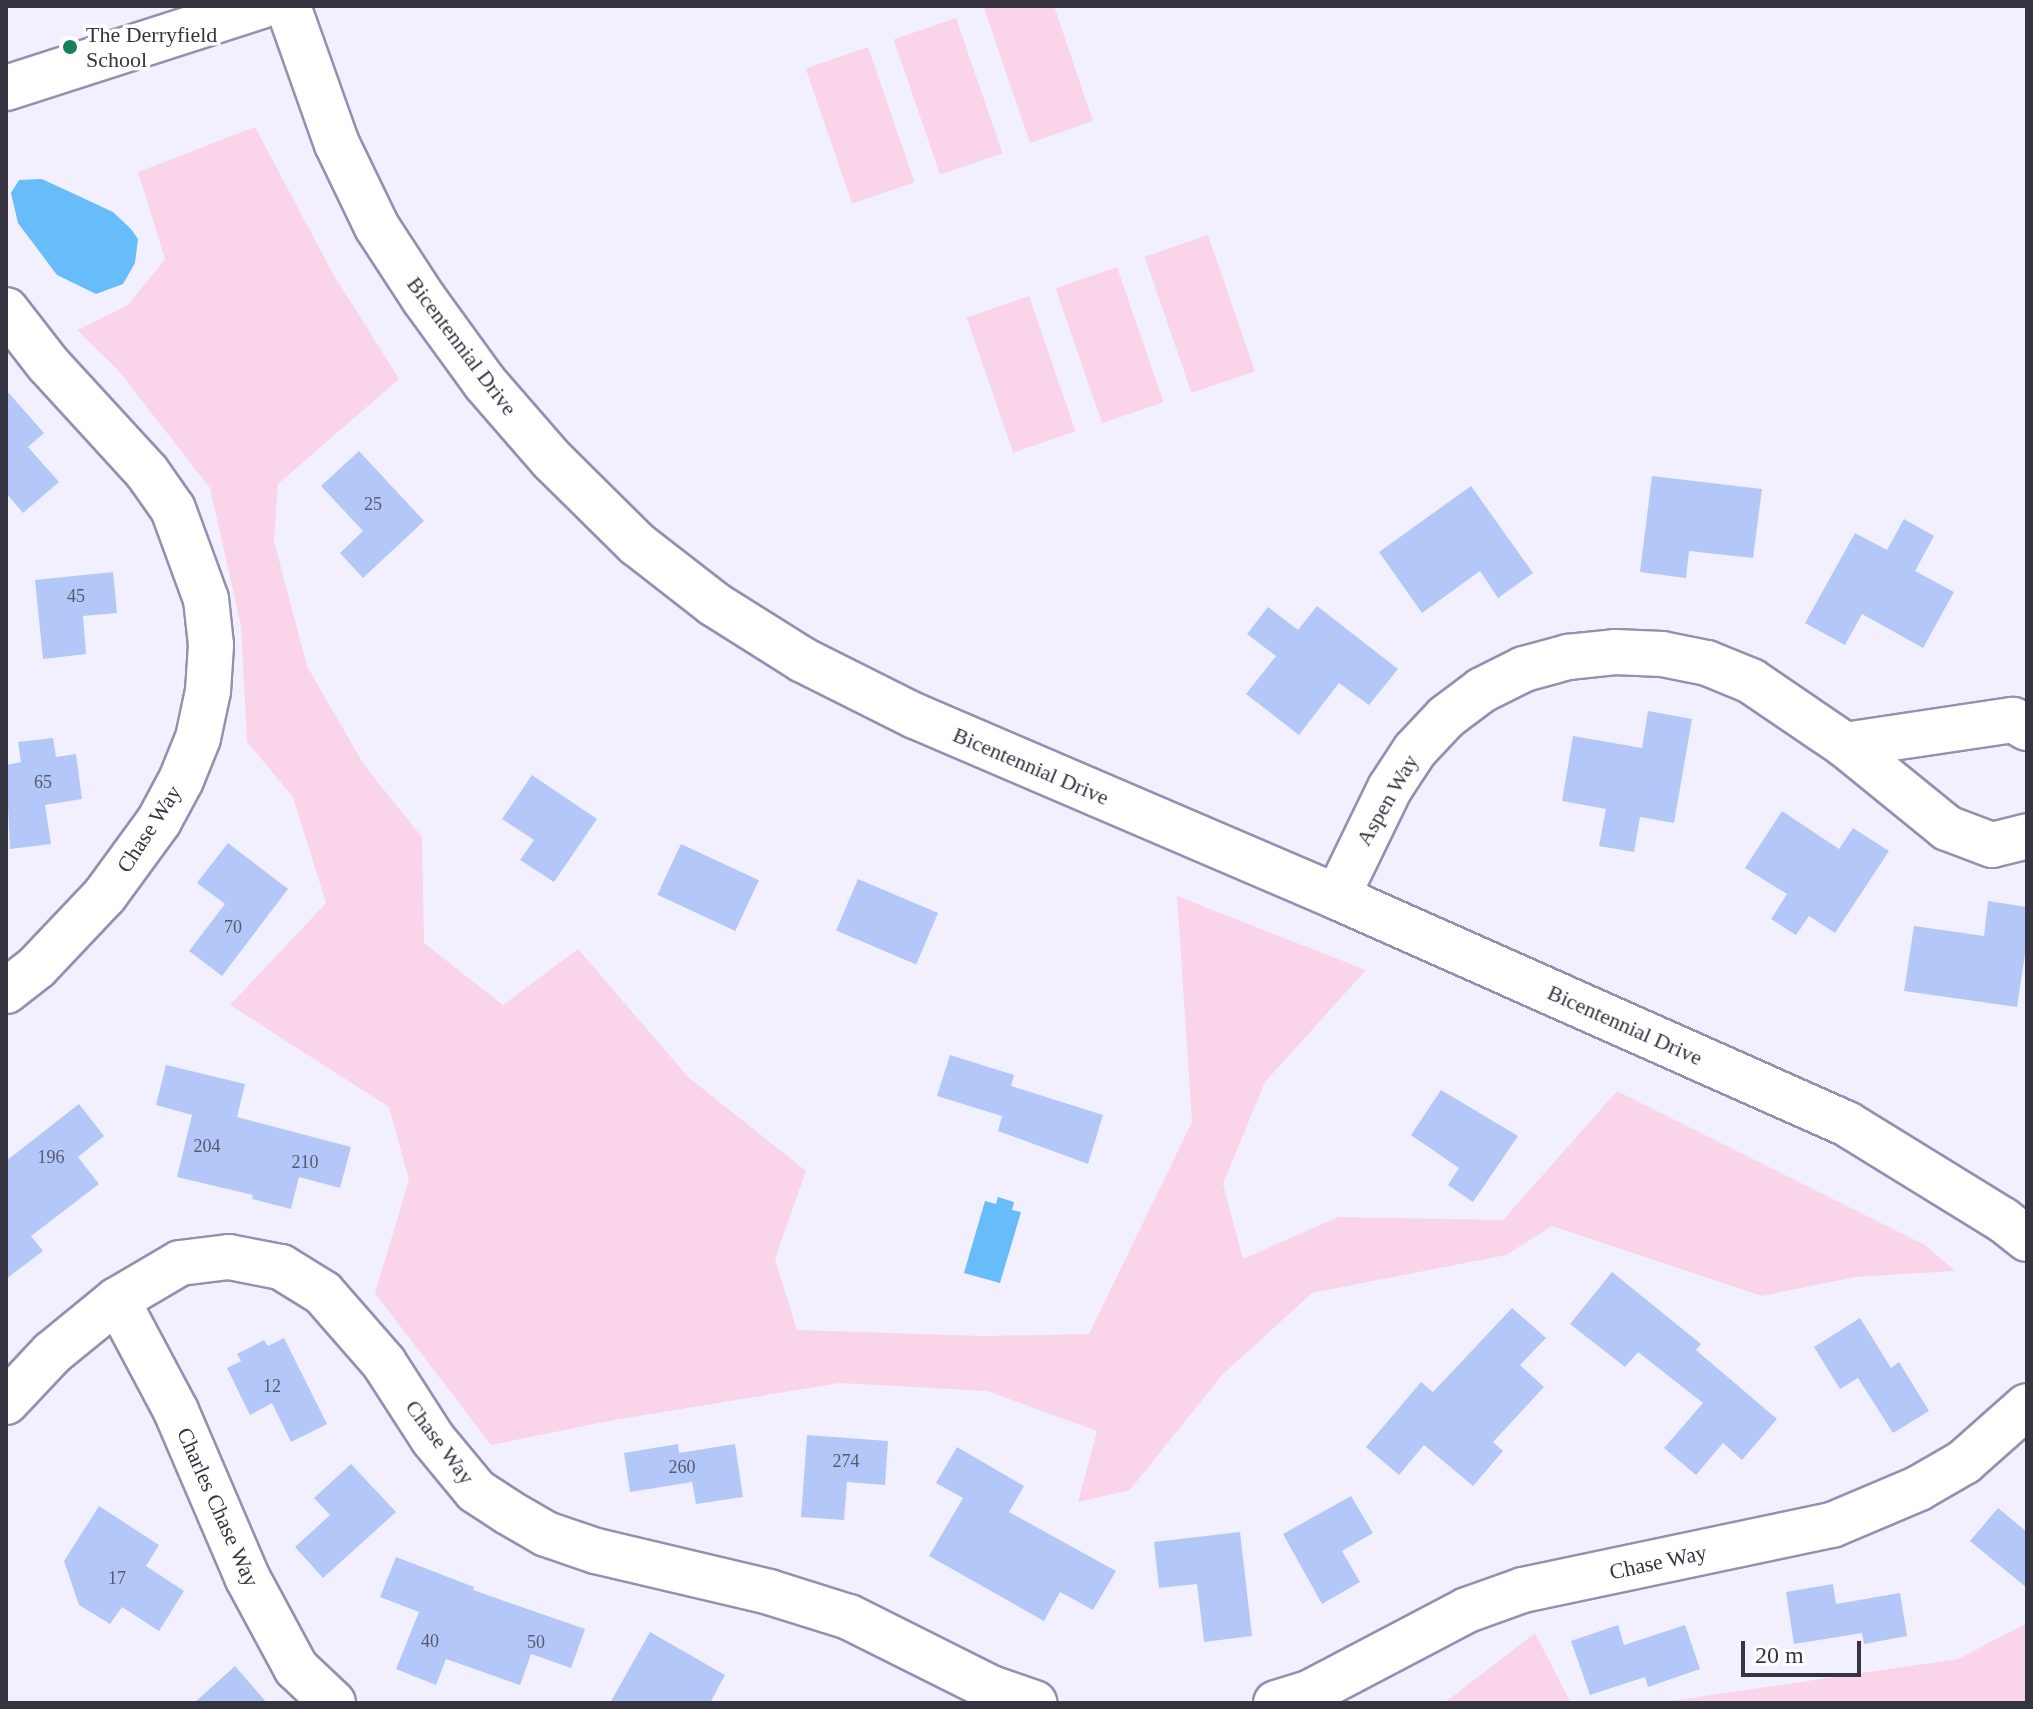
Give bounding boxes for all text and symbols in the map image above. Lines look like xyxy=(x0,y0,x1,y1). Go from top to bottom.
place label: The Derryfield School xyxy=(86,21,217,72)
marker: The Derryfield School xyxy=(61,38,79,56)
street label: Bicentennial Drive xyxy=(401,271,523,421)
house number: 25 xyxy=(364,493,382,515)
house number: 45 xyxy=(67,585,85,607)
street label: Bicentennial Drive xyxy=(949,721,1113,811)
street label: Aspen Way xyxy=(1350,749,1424,851)
house number: 65 xyxy=(34,771,52,793)
street label: Chase Way xyxy=(111,780,187,878)
house number: 70 xyxy=(224,916,242,938)
street label: Bicentennial Drive xyxy=(1543,979,1707,1071)
house number: 204 xyxy=(194,1135,220,1157)
house number: 196 xyxy=(38,1146,64,1168)
house number: 210 xyxy=(292,1151,318,1173)
house number: 12 xyxy=(263,1375,281,1397)
street label: Chase Way xyxy=(400,1395,480,1489)
street label: Charles Chase Way xyxy=(171,1423,265,1591)
house number: 274 xyxy=(832,1450,860,1472)
house number: 260 xyxy=(668,1456,696,1478)
street label: Chase Way xyxy=(1607,1539,1709,1585)
house number: 17 xyxy=(108,1567,126,1589)
scale bar xyxy=(1745,1625,1865,1675)
house number: 40 xyxy=(421,1630,439,1652)
house number: 50 xyxy=(527,1631,545,1653)
text: 20 m xyxy=(1755,1642,1804,1668)

